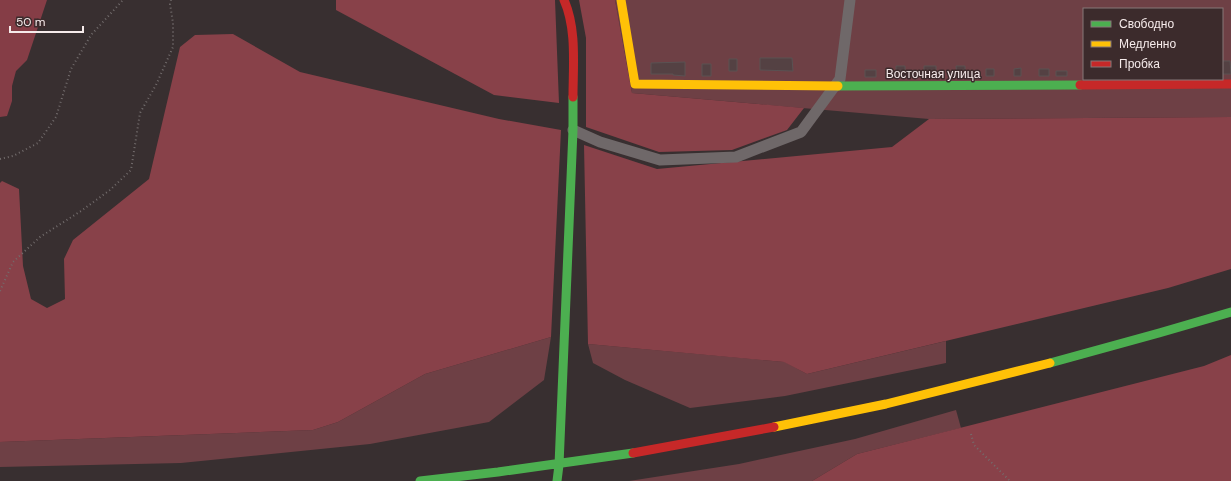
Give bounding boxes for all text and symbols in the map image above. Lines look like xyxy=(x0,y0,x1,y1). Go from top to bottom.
scale bar xyxy=(10,8,83,34)
legend xyxy=(1083,8,1223,80)
text: 50 m xyxy=(16,14,45,30)
text: Свободно xyxy=(1119,16,1174,32)
text: Медленно xyxy=(1119,36,1176,52)
text: Пробка xyxy=(1119,56,1160,72)
street label: Восточная улица xyxy=(886,66,981,82)

